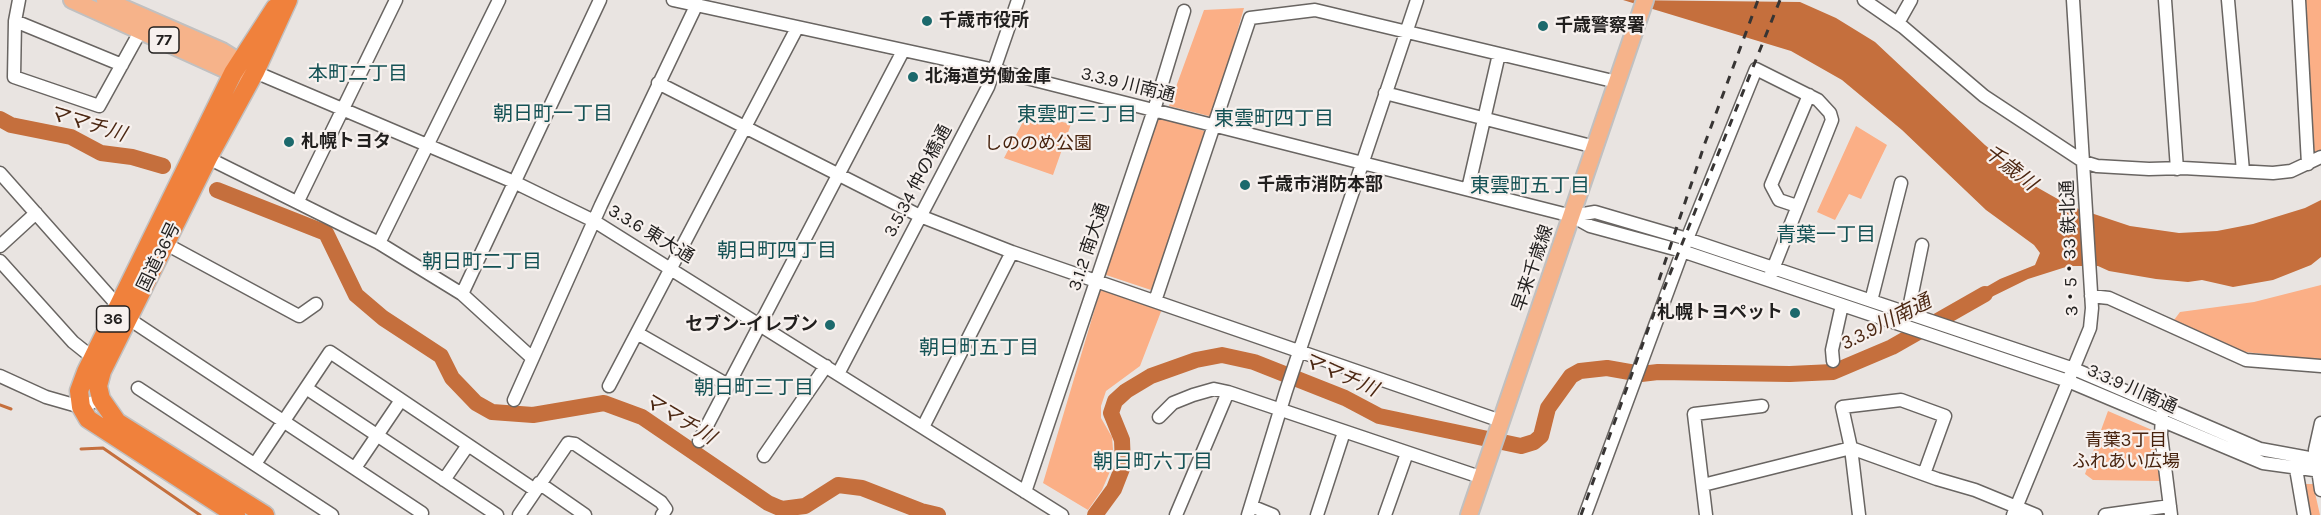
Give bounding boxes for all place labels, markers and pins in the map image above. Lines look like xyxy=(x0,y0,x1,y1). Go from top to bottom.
place label: 千歳市役所 xyxy=(939,10,1029,32)
marker: 千歳市役所 xyxy=(920,14,934,28)
place label: 千歳警察署 xyxy=(1555,15,1645,37)
marker: 千歳警察署 xyxy=(1536,19,1550,33)
place label: 北海道労働金庫 xyxy=(925,66,1051,88)
marker: 北海道労働金庫 xyxy=(906,70,920,84)
place label: 札幌トヨタ xyxy=(301,131,391,153)
marker: 札幌トヨタ xyxy=(282,135,296,149)
place label: 千歳市消防本部 xyxy=(1257,174,1383,196)
marker: 千歳市消防本部 xyxy=(1238,178,1252,192)
place label: 札幌トヨペット xyxy=(1657,302,1783,324)
marker: 札幌トヨペット xyxy=(1788,306,1802,320)
place label: セブン-イレブン xyxy=(685,314,818,336)
marker: セブン-イレブン xyxy=(823,318,837,332)

